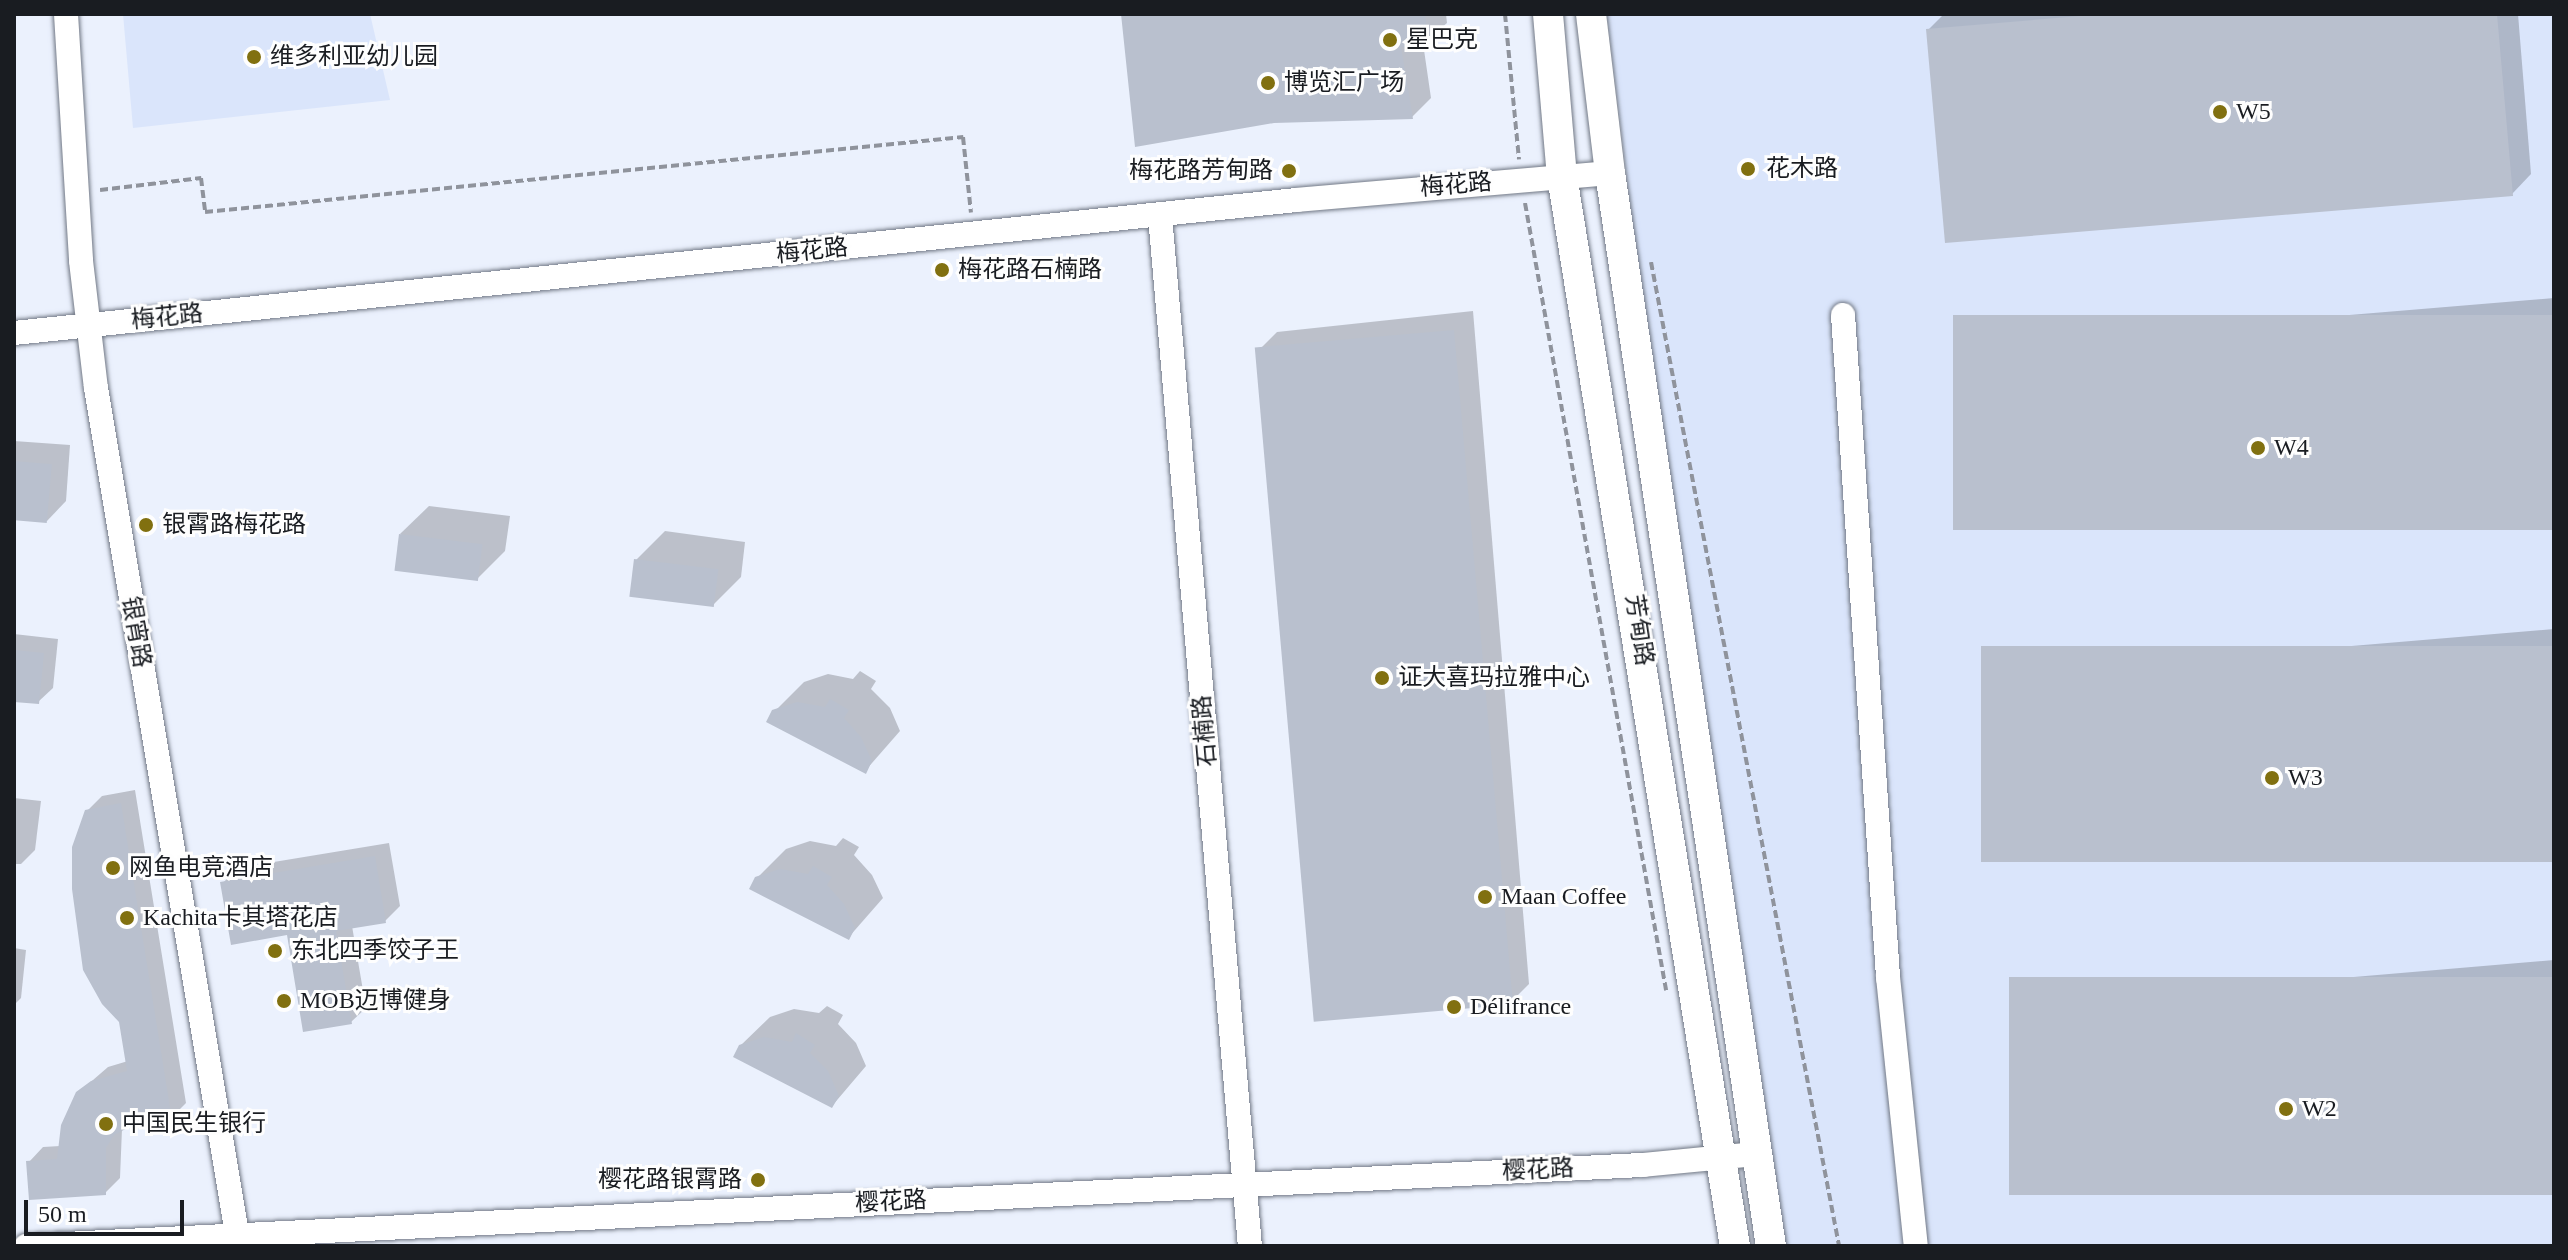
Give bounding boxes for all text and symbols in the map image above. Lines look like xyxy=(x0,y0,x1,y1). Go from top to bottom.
place label: 星巴克 xyxy=(1406,26,1478,54)
marker: 星巴克 xyxy=(1381,31,1399,49)
place label: 维多利亚幼儿园 xyxy=(270,43,438,71)
marker: 维多利亚幼儿园 xyxy=(245,48,263,66)
place label: 博览汇广场 xyxy=(1284,69,1404,97)
marker: 博览汇广场 xyxy=(1259,74,1277,92)
place label: W5 xyxy=(2236,98,2271,126)
marker: W5 xyxy=(2211,103,2229,121)
place label: 花木路 xyxy=(1766,155,1838,183)
place label: 梅花路芳甸路 xyxy=(1129,157,1273,185)
marker: 花木路 xyxy=(1737,158,1759,180)
marker: 梅花路芳甸路 xyxy=(1280,162,1298,180)
street label: 梅花路 xyxy=(1419,168,1493,202)
street label: 梅花路 xyxy=(775,233,849,269)
place label: 梅花路石楠路 xyxy=(958,256,1102,284)
marker: 梅花路石楠路 xyxy=(933,261,951,279)
street label: 梅花路 xyxy=(130,299,204,335)
place label: W4 xyxy=(2274,434,2309,462)
marker: W4 xyxy=(2249,439,2267,457)
place label: 银霄路梅花路 xyxy=(162,511,306,539)
marker: 银霄路梅花路 xyxy=(137,516,155,534)
street label: 芳甸路 xyxy=(1619,592,1659,668)
street label: 银宵路 xyxy=(116,594,156,670)
place label: 证大喜玛拉雅中心 xyxy=(1398,664,1590,692)
marker: 证大喜玛拉雅中心 xyxy=(1373,669,1391,687)
street label: 石楠路 xyxy=(1188,694,1222,768)
place label: W3 xyxy=(2288,764,2323,792)
marker: W3 xyxy=(2263,769,2281,787)
place label: 网鱼电竞酒店 xyxy=(129,854,273,882)
marker: 网鱼电竞酒店 xyxy=(104,859,122,877)
place label: Maan Coffee xyxy=(1501,883,1627,911)
marker: Maan Coffee xyxy=(1476,888,1494,906)
place label: Kachita卡其塔花店 xyxy=(143,904,338,932)
marker: Kachita卡其塔花店 xyxy=(118,909,136,927)
place label: 东北四季饺子王 xyxy=(291,937,459,965)
marker: 东北四季饺子王 xyxy=(266,942,284,960)
place label: MOB迈博健身 xyxy=(300,987,451,1015)
marker: MOB迈博健身 xyxy=(275,992,293,1010)
place label: Délifrance xyxy=(1470,993,1571,1021)
marker: Délifrance xyxy=(1445,998,1463,1016)
place label: W2 xyxy=(2302,1095,2337,1123)
marker: W2 xyxy=(2277,1100,2295,1118)
place label: 中国民生银行 xyxy=(122,1110,266,1138)
marker: 中国民生银行 xyxy=(97,1115,115,1133)
street label: 樱花路 xyxy=(1501,1154,1575,1186)
place label: 樱花路银霄路 xyxy=(598,1166,742,1194)
marker: 樱花路银霄路 xyxy=(749,1171,767,1189)
scale bar xyxy=(28,1184,188,1234)
street label: 樱花路 xyxy=(854,1186,928,1218)
text: 50 m xyxy=(38,1201,87,1227)

